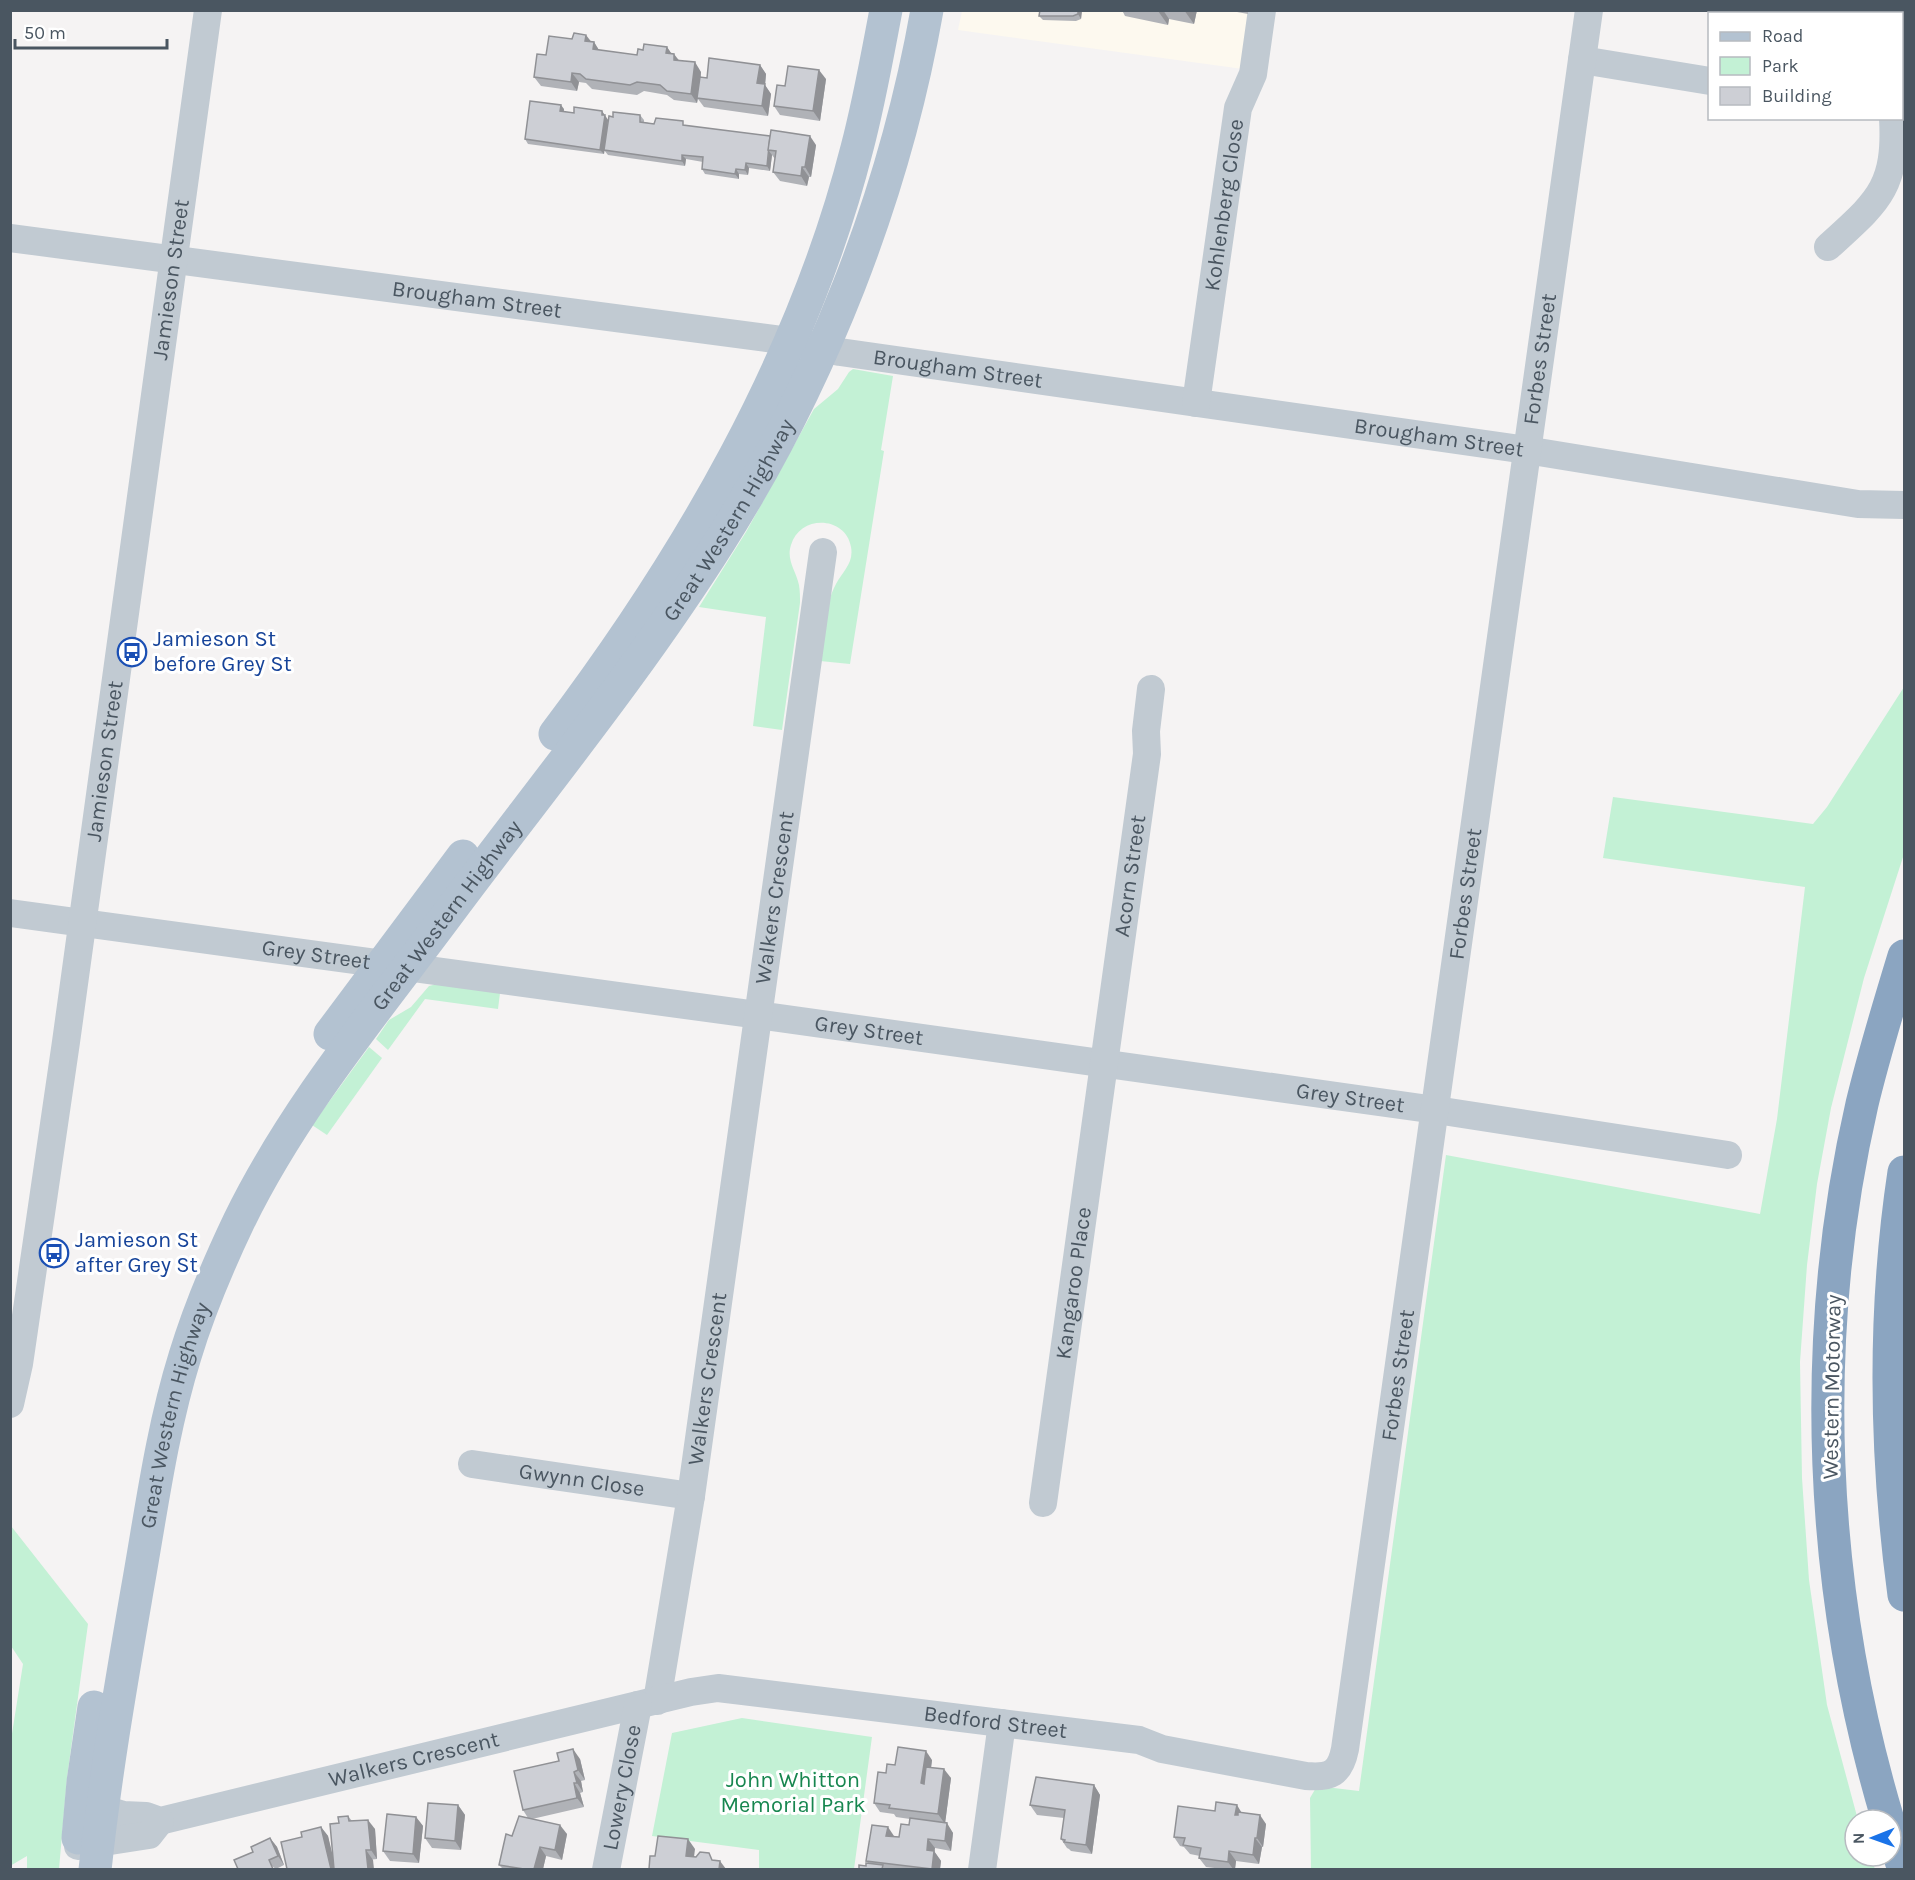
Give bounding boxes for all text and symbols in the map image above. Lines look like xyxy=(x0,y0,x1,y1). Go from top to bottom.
scale bar xyxy=(15,12,166,50)
legend xyxy=(1708,12,1903,120)
text: 50 m xyxy=(24,22,66,44)
text: Road xyxy=(1762,25,1803,47)
text: Park xyxy=(1762,55,1799,77)
text: Building xyxy=(1762,85,1832,107)
street label: Kohlenberg Close xyxy=(1199,117,1249,293)
street label: Jamieson Street xyxy=(147,198,195,362)
street label: Brougham Street xyxy=(390,276,563,324)
street label: Forbes Street xyxy=(1518,292,1562,427)
street label: Brougham Street xyxy=(871,344,1044,394)
street label: Brougham Street xyxy=(1352,413,1525,463)
street label: Great Western Highway xyxy=(658,415,800,626)
place label: Jamieson St before Grey St xyxy=(153,626,292,677)
bus stop icon: Jamieson St before Grey St xyxy=(116,636,148,668)
street label: Jamieson Street xyxy=(81,679,129,843)
street label: Walkers Crescent xyxy=(750,810,800,986)
street label: Acorn Street xyxy=(1109,813,1151,939)
street label: Great Western Highway xyxy=(366,815,527,1016)
street label: Forbes Street xyxy=(1443,827,1487,961)
street label: Grey Street xyxy=(260,934,372,975)
street label: Grey Street xyxy=(813,1010,925,1051)
street label: Grey Street xyxy=(1294,1078,1406,1118)
street label: Kangaroo Place xyxy=(1050,1205,1097,1361)
place label: Jamieson St after Grey St xyxy=(75,1227,198,1278)
bus stop icon: Jamieson St after Grey St xyxy=(38,1237,70,1269)
street label: Walkers Crescent xyxy=(682,1291,732,1467)
street label: Western Motorway xyxy=(1817,1294,1847,1480)
street label: Great Western Highway xyxy=(135,1299,215,1531)
street label: Forbes Street xyxy=(1376,1308,1420,1443)
street label: Gwynn Close xyxy=(517,1458,646,1502)
street label: Bedford Street xyxy=(922,1701,1069,1744)
street label: Lowery Close xyxy=(597,1722,647,1853)
street label: Walkers Crescent xyxy=(326,1726,502,1793)
park label: John Whitton Memorial Park xyxy=(720,1767,866,1818)
north arrow xyxy=(1843,1808,1903,1868)
text: N xyxy=(1849,1832,1868,1844)

